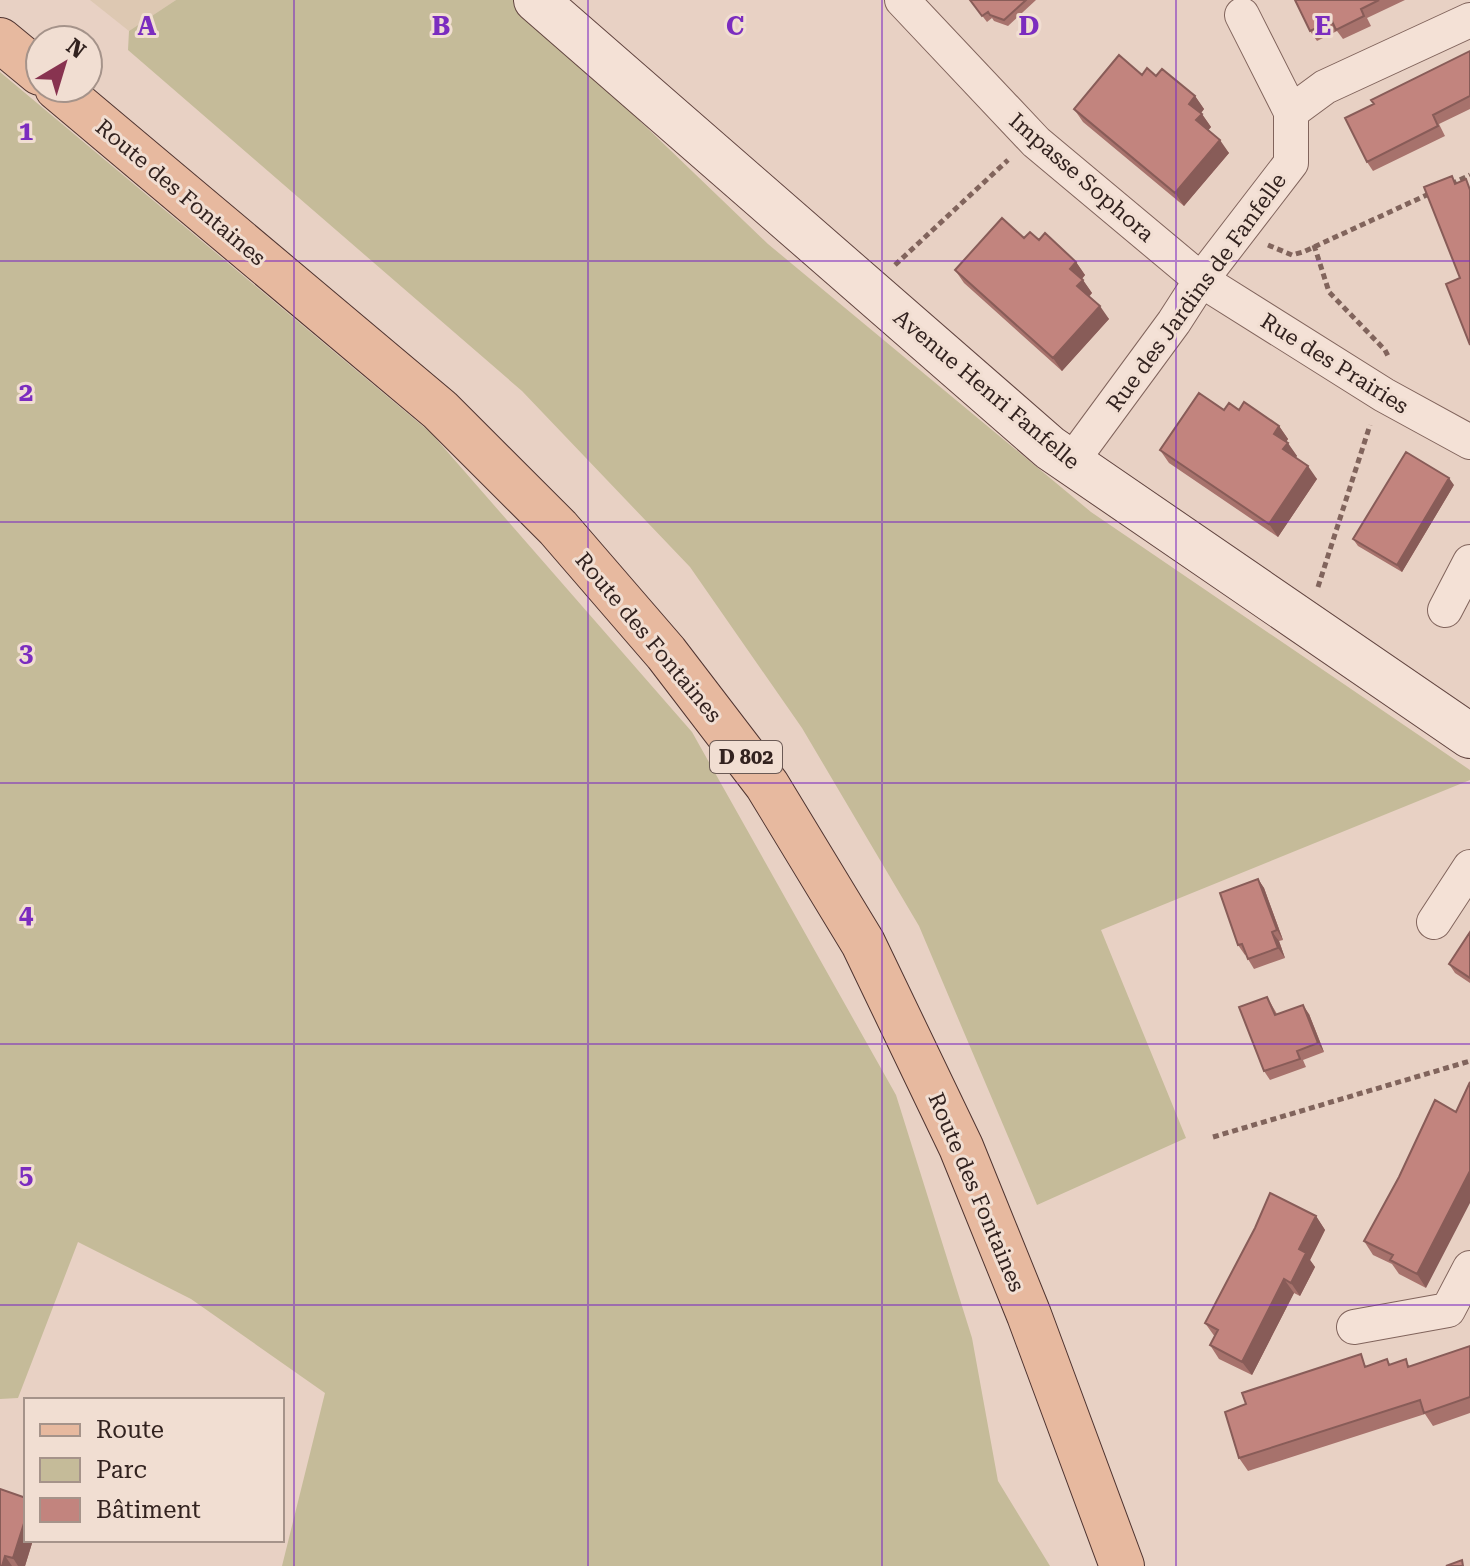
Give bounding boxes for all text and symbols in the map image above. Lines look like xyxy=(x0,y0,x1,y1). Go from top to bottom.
text: A xyxy=(138,11,157,41)
text: B xyxy=(432,11,450,41)
text: C xyxy=(726,11,744,41)
text: D xyxy=(1019,11,1039,41)
text: E xyxy=(1315,11,1331,41)
north arrow xyxy=(24,24,104,104)
text: N xyxy=(62,34,90,64)
street label: Impasse Sophora xyxy=(1004,108,1159,247)
street label: Route des Fontaines xyxy=(91,114,271,271)
text: 1 xyxy=(19,116,33,146)
street label: Rue des Jardins de Fanfelle xyxy=(1102,168,1291,416)
street label: Avenue Henri Fanfelle xyxy=(889,304,1085,474)
street label: Rue des Prairies xyxy=(1256,308,1413,419)
text: 2 xyxy=(19,377,33,407)
street label: Route des Fontaines xyxy=(570,547,727,727)
text: 3 xyxy=(19,638,33,668)
road number: D 802 xyxy=(710,741,782,773)
text: 4 xyxy=(19,899,34,929)
street label: Route des Fontaines xyxy=(923,1089,1030,1295)
text: 5 xyxy=(19,1160,33,1190)
legend xyxy=(24,1398,284,1542)
text: Route xyxy=(96,1416,164,1444)
text: Parc xyxy=(96,1456,147,1484)
text: Bâtiment xyxy=(96,1496,201,1524)

